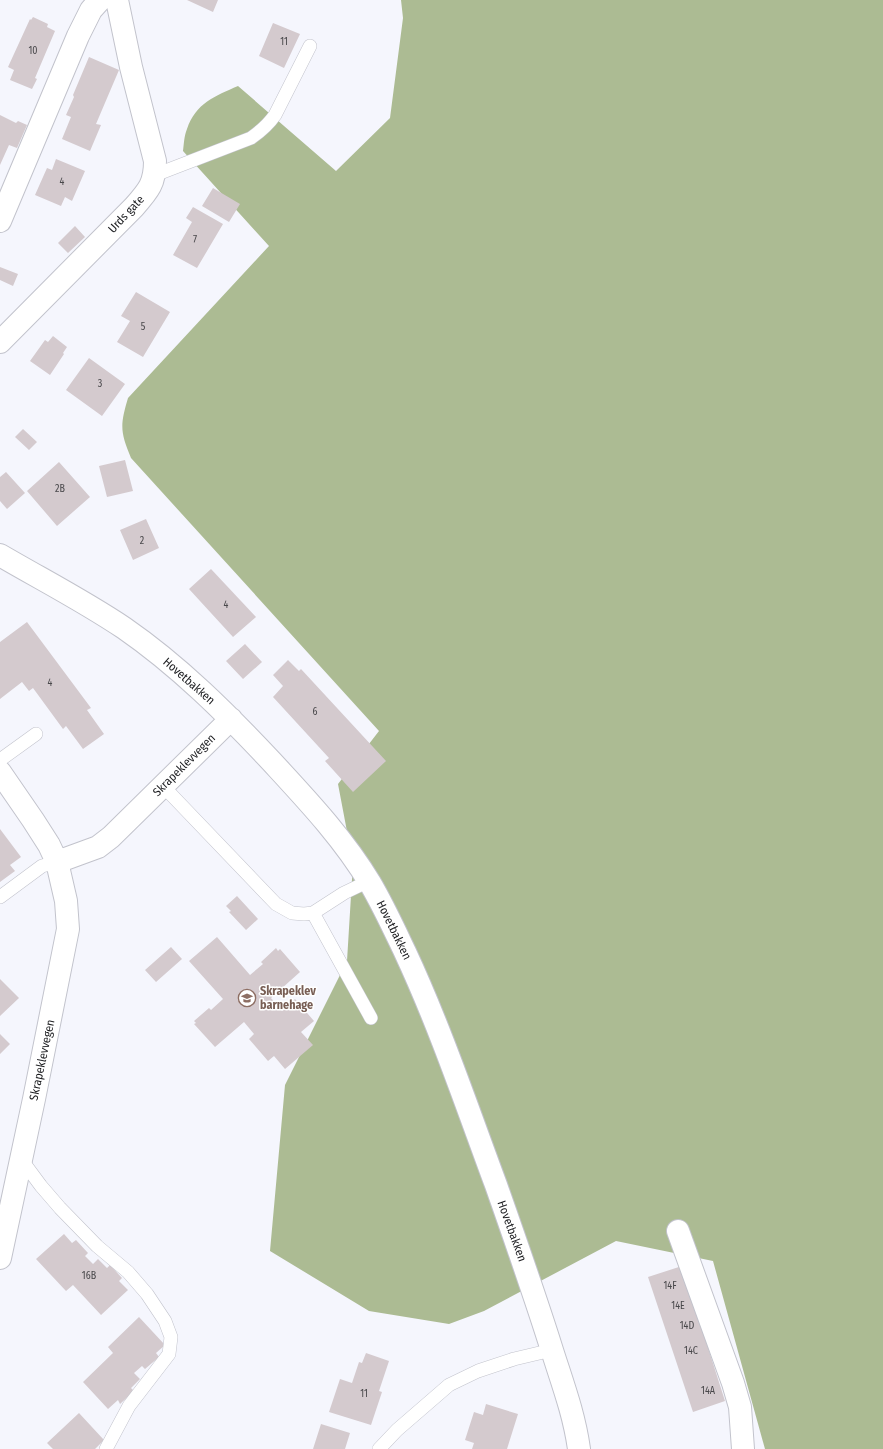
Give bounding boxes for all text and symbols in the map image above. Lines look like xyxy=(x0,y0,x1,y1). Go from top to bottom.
house number: 11 xyxy=(280,36,288,48)
house number: 10 xyxy=(28,45,38,57)
house number: 4 xyxy=(60,176,65,188)
street label: Urds gate xyxy=(105,192,147,236)
house number: 7 xyxy=(193,234,197,246)
house number: 5 xyxy=(141,321,146,333)
house number: 3 xyxy=(98,378,103,390)
house number: 2B xyxy=(55,483,65,495)
house number: 2 xyxy=(140,535,145,547)
house number: 4 xyxy=(224,599,229,611)
street label: Hovetbakken xyxy=(160,655,218,707)
house number: 4 xyxy=(48,677,53,689)
house number: 6 xyxy=(313,706,318,718)
street label: Skrapeklevvegen xyxy=(150,731,218,799)
street label: Hovetbakken xyxy=(374,898,414,962)
place label: Skrapeklev barnehage xyxy=(260,984,316,1012)
school or university icon: Skrapeklev barnehage xyxy=(237,988,257,1008)
street label: Skrapeklevvegen xyxy=(27,1018,57,1102)
street label: Hovetbakken xyxy=(494,1198,530,1264)
house number: 16B xyxy=(82,1270,97,1282)
house number: 14F xyxy=(663,1280,677,1292)
house number: 14E xyxy=(671,1300,685,1312)
house number: 14D xyxy=(680,1320,694,1332)
house number: 14C xyxy=(684,1345,698,1357)
house number: 14A xyxy=(701,1385,716,1397)
house number: 11 xyxy=(360,1388,368,1400)

